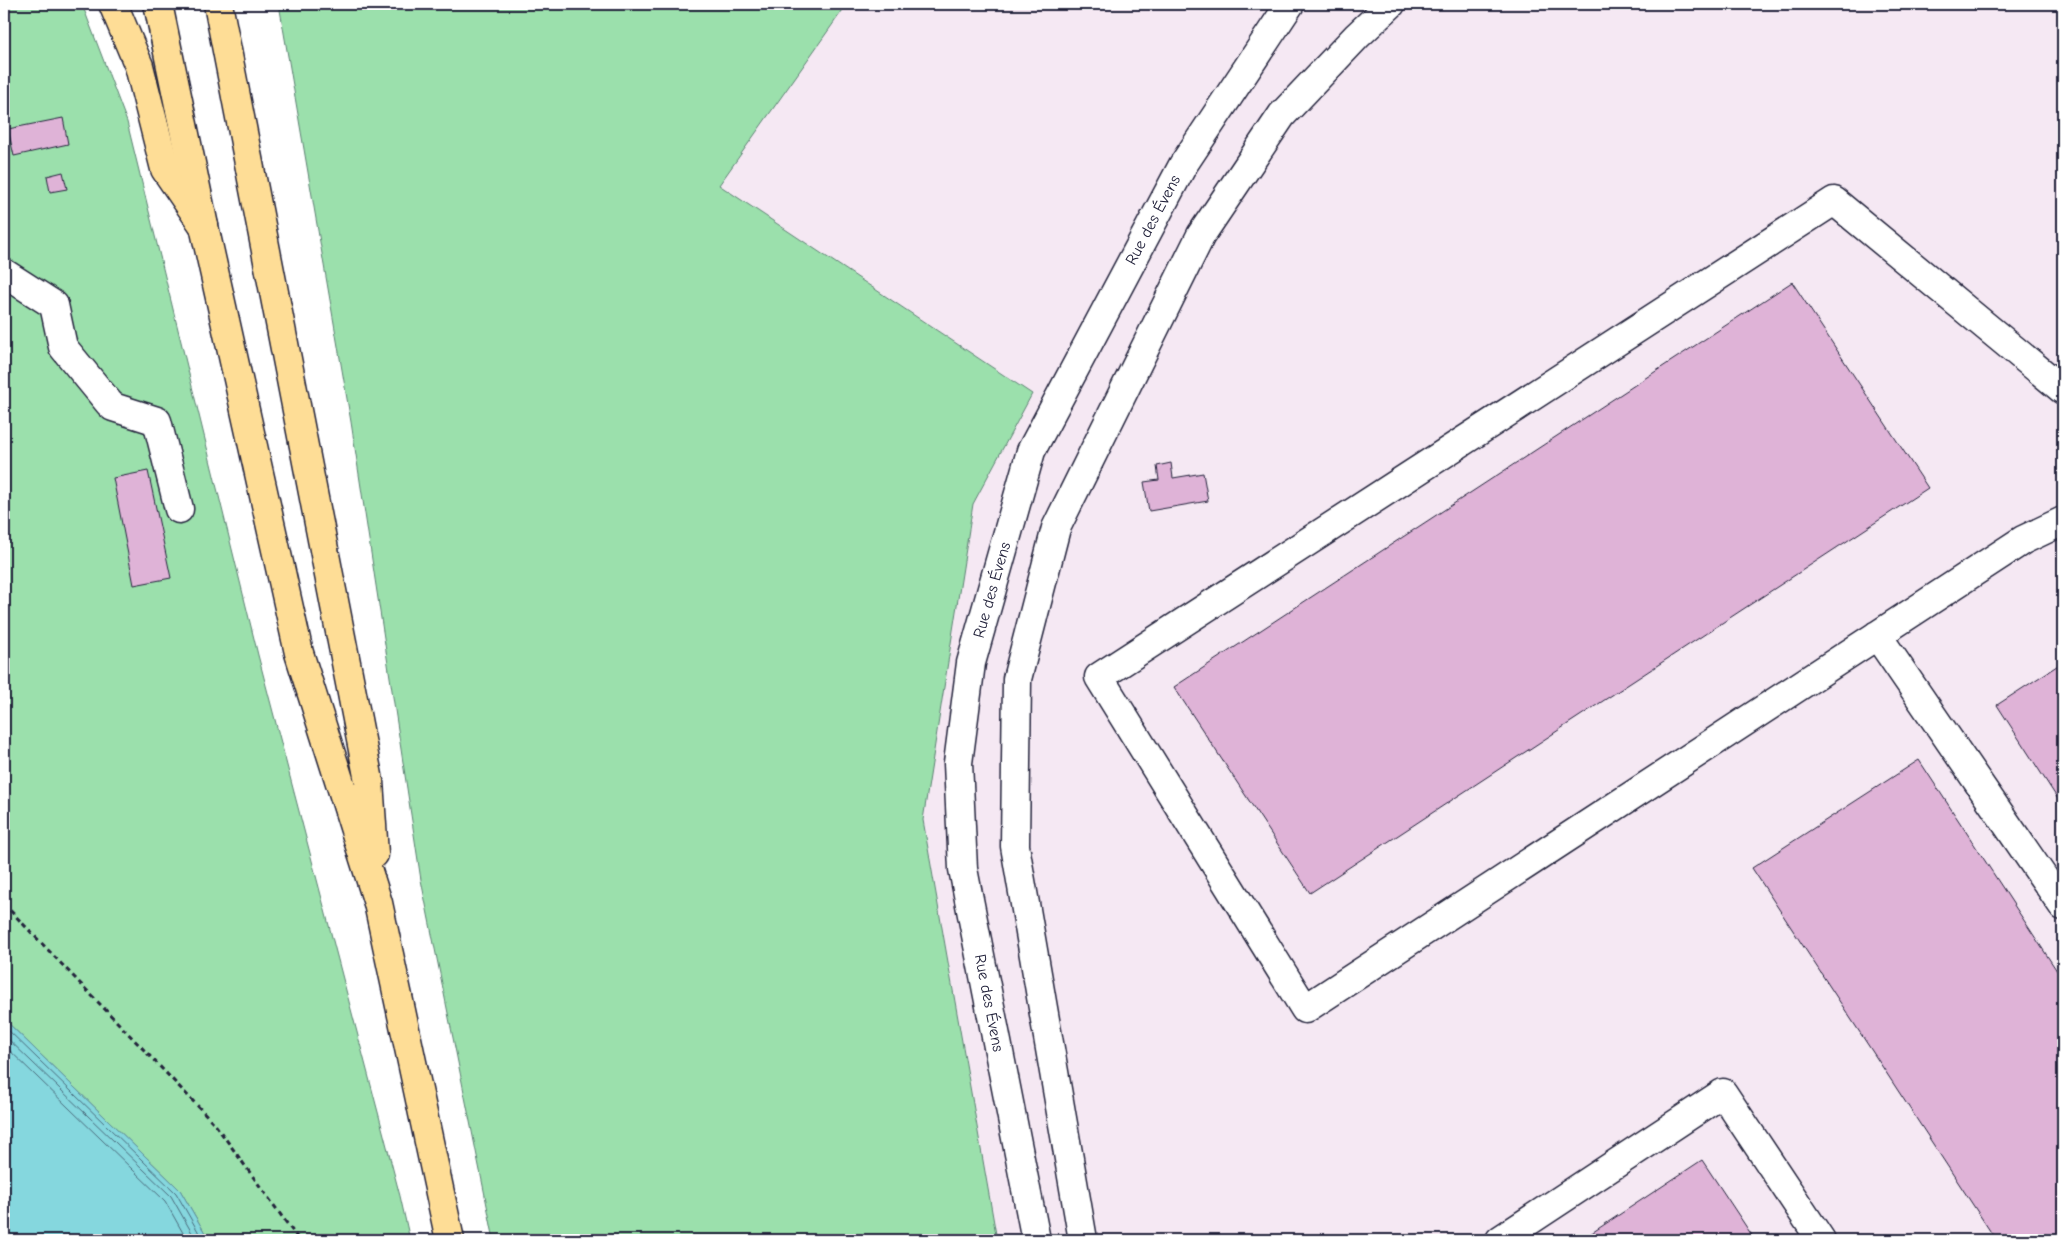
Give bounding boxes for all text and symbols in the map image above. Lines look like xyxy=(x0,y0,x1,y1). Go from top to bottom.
street label: Rue des Évens xyxy=(1121,171,1184,268)
street label: Rue des Évens xyxy=(969,539,1014,640)
street label: Rue des Évens xyxy=(971,952,1008,1054)

